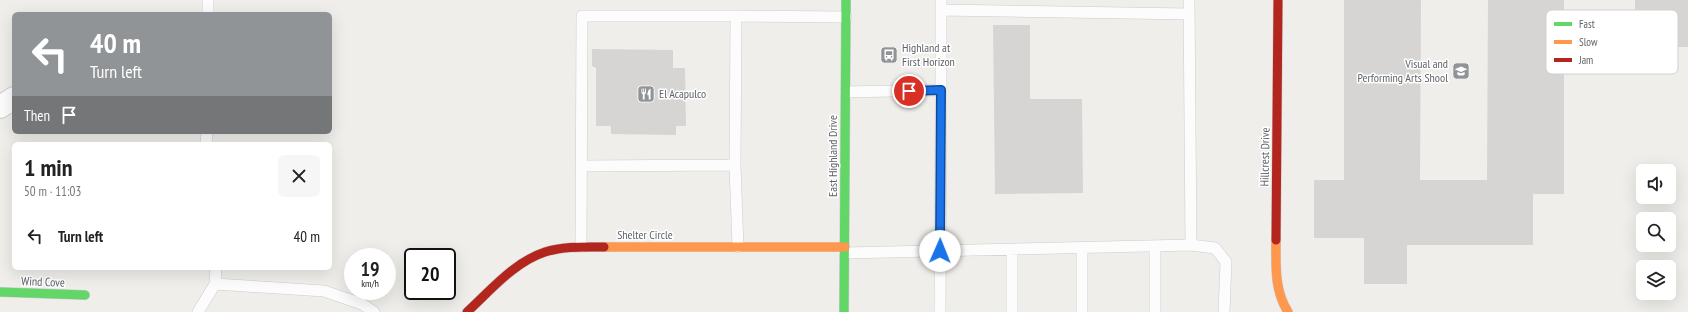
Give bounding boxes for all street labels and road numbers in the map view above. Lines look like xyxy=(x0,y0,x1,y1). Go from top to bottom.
street label: East Highland Drive xyxy=(825,115,840,197)
street label: Hillcrest Drive xyxy=(1256,127,1273,187)
street label: Shelter Circle xyxy=(617,227,673,242)
street label: Wind Cove xyxy=(21,273,65,290)

